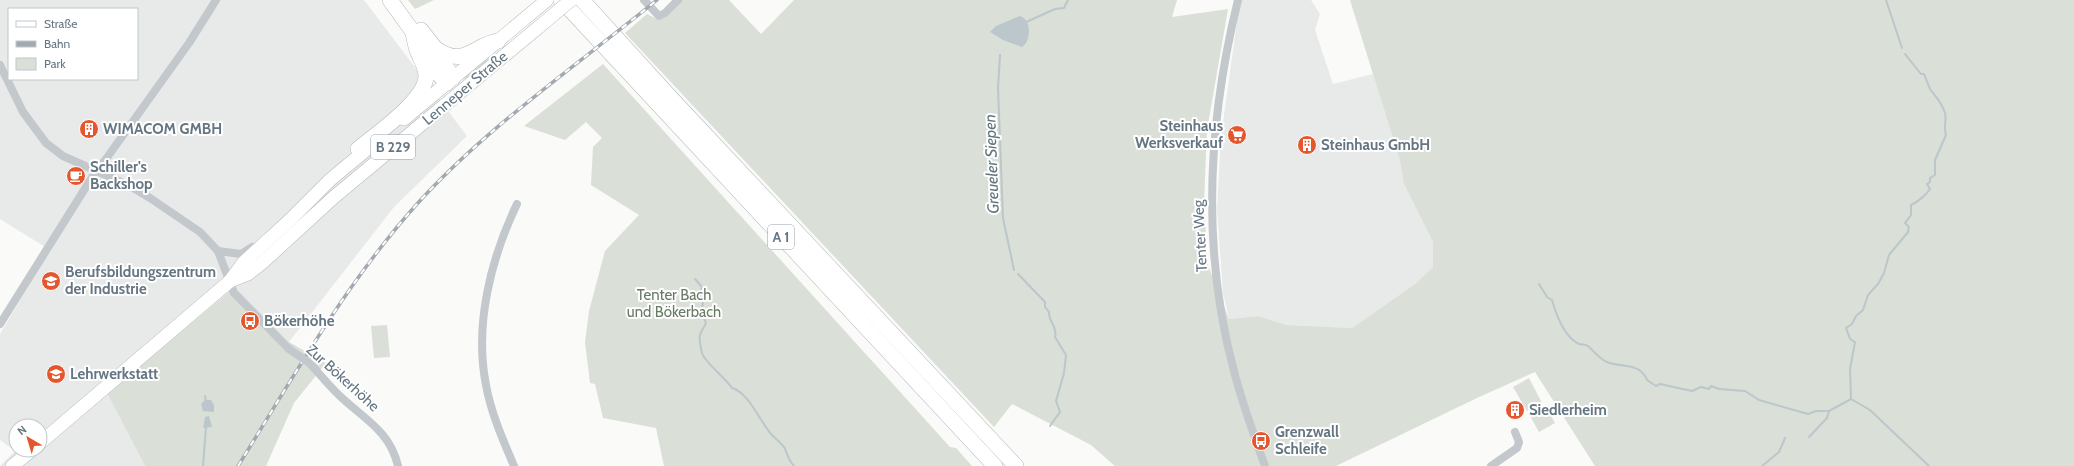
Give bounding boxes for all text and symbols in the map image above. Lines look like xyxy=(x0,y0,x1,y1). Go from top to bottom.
legend xyxy=(8,8,138,80)
text: Straße xyxy=(44,16,77,31)
text: Bahn xyxy=(44,36,70,51)
street label: Lenneper Straße xyxy=(419,47,511,129)
text: Park xyxy=(44,56,66,71)
water label: Greueler Siepen xyxy=(980,114,1003,214)
place label: Steinhaus Werksverkauf xyxy=(1135,117,1223,152)
building icon: WIMACOM GMBH xyxy=(78,118,100,140)
place label: WIMACOM GMBH xyxy=(103,120,222,138)
supermarket icon: Steinhaus Werksverkauf xyxy=(1226,124,1248,146)
building icon: Steinhaus GmbH xyxy=(1296,134,1318,156)
road number: B 229 xyxy=(371,135,415,159)
place label: Steinhaus GmbH xyxy=(1321,136,1430,154)
place label: Schiller's Backshop xyxy=(90,158,153,193)
cafe icon: Schiller's Backshop xyxy=(65,165,87,187)
street label: Tenter Weg xyxy=(1189,199,1211,273)
road number: A 1 xyxy=(768,225,794,249)
place label: Berufsbildungszentrum der Industrie xyxy=(65,263,216,298)
school or university icon: Berufsbildungszentrum der Industrie xyxy=(40,270,62,292)
park label: Tenter Bach und Bökerbach xyxy=(627,286,721,321)
bus stop icon: Bökerhöhe xyxy=(239,310,261,332)
place label: Bökerhöhe xyxy=(264,312,335,330)
street label: Zur Bökerhöhe xyxy=(303,341,383,416)
school or university icon: Lehrwerkstatt xyxy=(45,363,67,385)
place label: Lehrwerkstatt xyxy=(70,365,158,383)
building icon: Siedlerheim xyxy=(1504,399,1526,421)
place label: Siedlerheim xyxy=(1529,401,1607,419)
north arrow xyxy=(8,418,48,458)
text: N xyxy=(14,422,29,438)
place label: Grenzwall Schleife xyxy=(1275,423,1339,458)
bus stop icon: Grenzwall Schleife xyxy=(1250,430,1272,452)

